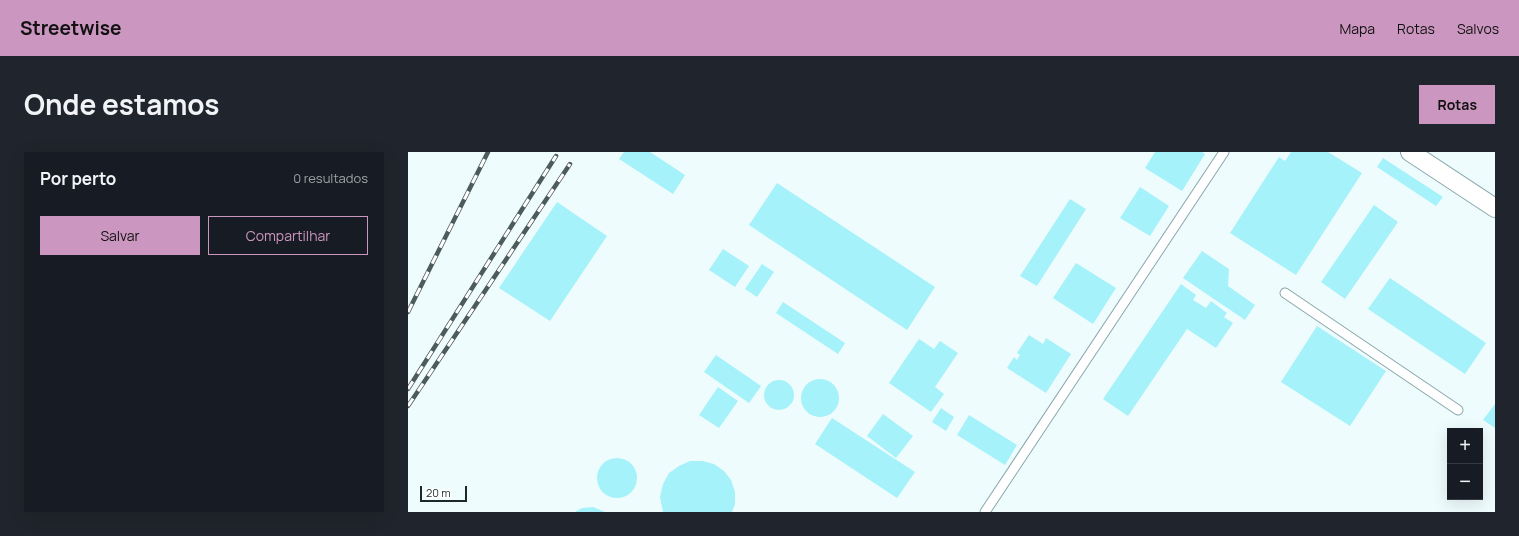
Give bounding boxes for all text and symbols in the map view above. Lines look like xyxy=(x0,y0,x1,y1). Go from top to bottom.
text: Streetwise xyxy=(20,15,122,41)
text: Mapa xyxy=(1339,19,1375,38)
text: Rotas xyxy=(1397,19,1435,38)
text: Salvos xyxy=(1457,19,1499,38)
text: Onde estamos xyxy=(24,85,219,123)
button: Rotas xyxy=(1419,85,1495,124)
text: Por perto xyxy=(40,167,116,190)
text: 0 resultados xyxy=(293,169,368,187)
button: Salvar xyxy=(40,216,200,255)
button: Compartilhar xyxy=(208,216,368,255)
map controls xyxy=(1447,428,1483,500)
button: + xyxy=(1447,428,1483,464)
button: − xyxy=(1447,464,1483,500)
scale bar xyxy=(420,484,467,503)
text: 20 m xyxy=(426,485,451,500)

